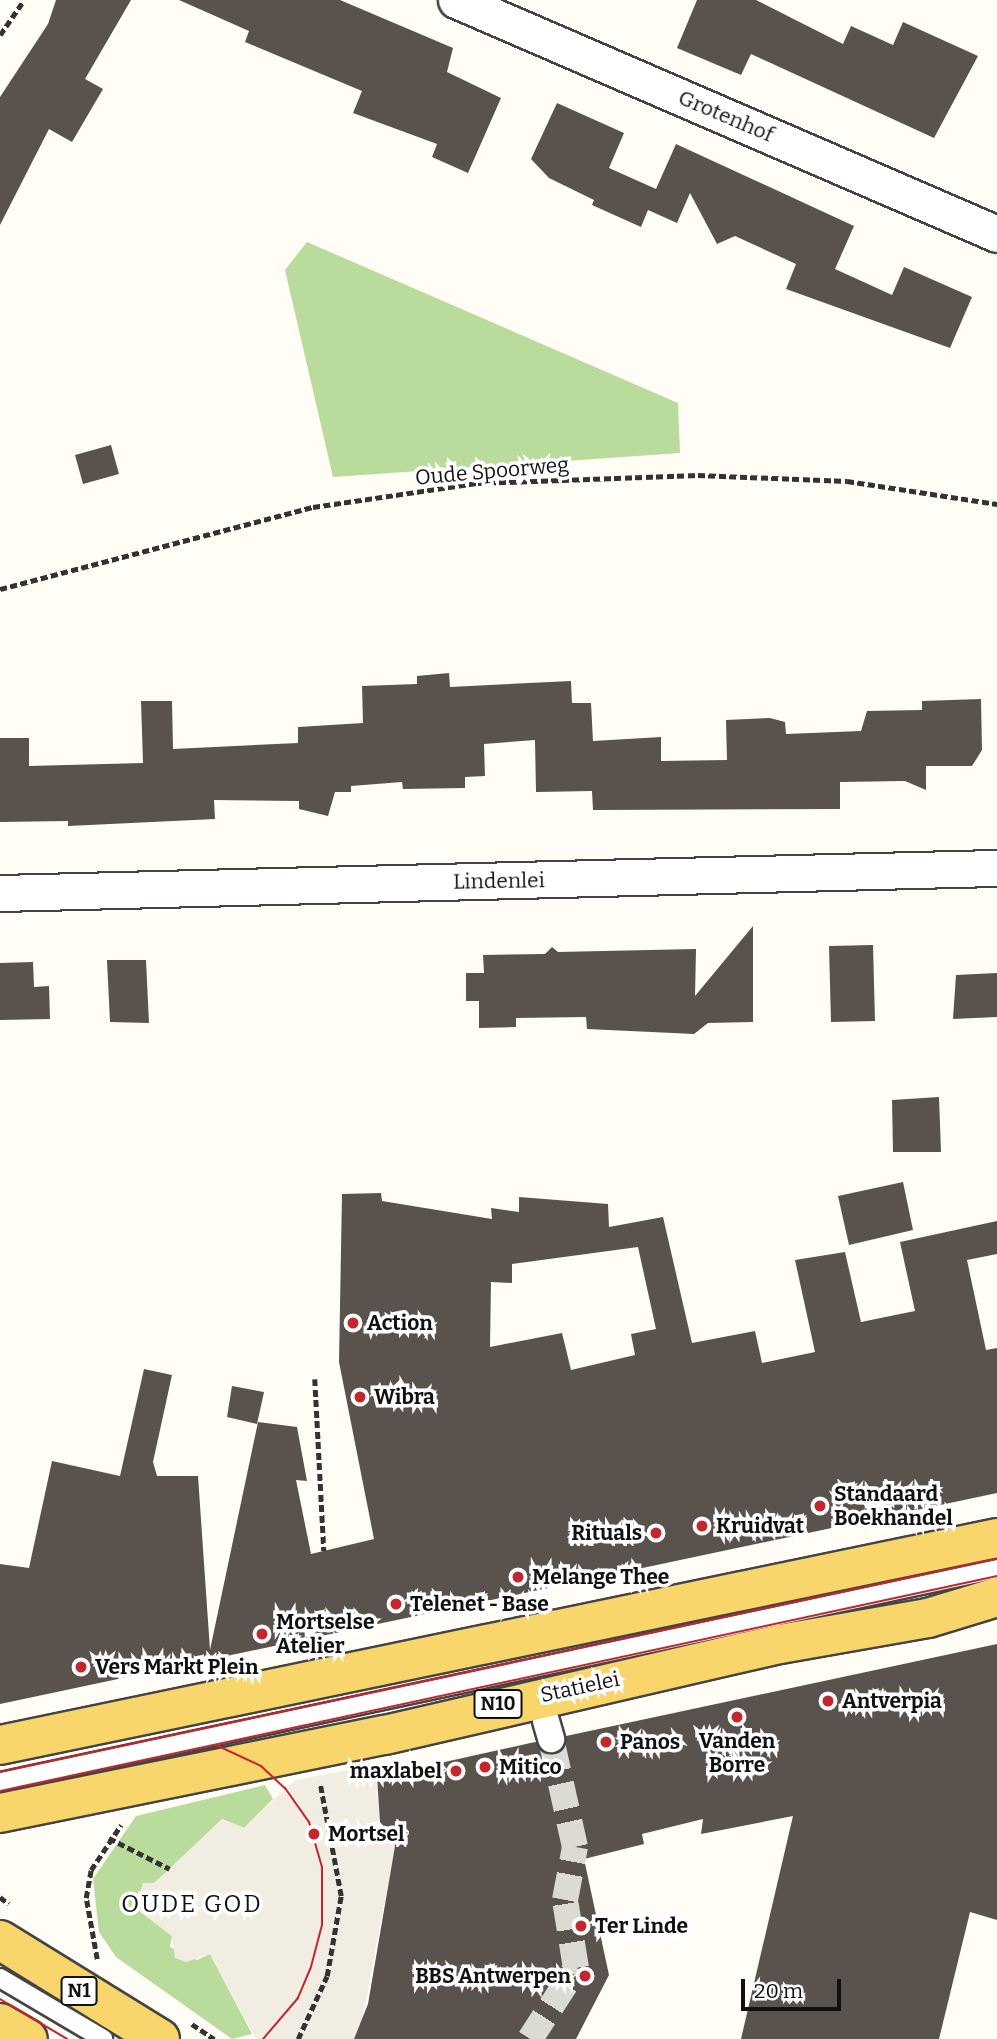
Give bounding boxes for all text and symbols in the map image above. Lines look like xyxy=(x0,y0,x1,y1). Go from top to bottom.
street label: Grotenhof xyxy=(675,85,777,147)
street label: Oude Spoorweg xyxy=(414,452,570,490)
street label: Lindenlei xyxy=(453,868,545,894)
place label: Action xyxy=(367,1310,433,1336)
marker: Action xyxy=(345,1315,361,1331)
place label: Wibra xyxy=(374,1384,435,1410)
marker: Wibra xyxy=(352,1389,368,1405)
place label: Standaard Boekhandel xyxy=(834,1481,953,1531)
marker: Standaard Boekhandel xyxy=(812,1498,828,1514)
place label: Kruidvat xyxy=(716,1513,804,1539)
marker: Kruidvat xyxy=(694,1518,710,1534)
place label: Rituals xyxy=(571,1520,642,1546)
marker: Rituals xyxy=(648,1525,664,1541)
place label: Melange Thee xyxy=(532,1564,669,1590)
marker: Melange Thee xyxy=(510,1569,526,1585)
place label: Telenet - Base xyxy=(410,1591,549,1617)
marker: Telenet - Base xyxy=(388,1596,404,1612)
place label: Mortselse Atelier xyxy=(276,1609,375,1659)
marker: Mortselse Atelier xyxy=(254,1626,270,1642)
place label: Vers Markt Plein xyxy=(95,1654,258,1680)
marker: Vers Markt Plein xyxy=(73,1659,89,1675)
street label: Statielei xyxy=(538,1666,622,1708)
road number: N10 xyxy=(474,1688,522,1720)
place label: Antverpia xyxy=(842,1688,942,1714)
marker: Antverpia xyxy=(820,1693,836,1709)
marker: Vanden Borre xyxy=(729,1709,745,1725)
place label: Vanden Borre xyxy=(699,1728,775,1778)
place label: Panos xyxy=(620,1729,680,1755)
marker: Panos xyxy=(598,1734,614,1750)
place label: Mitico xyxy=(499,1754,562,1780)
place label: maxlabel xyxy=(350,1758,442,1784)
marker: Mitico xyxy=(477,1759,493,1775)
marker: maxlabel xyxy=(448,1763,464,1779)
place label: Mortsel xyxy=(328,1821,405,1847)
marker: Mortsel xyxy=(306,1826,322,1842)
district label: OUDE GOD xyxy=(122,1891,262,1919)
place label: Ter Linde xyxy=(595,1913,688,1939)
marker: Ter Linde xyxy=(573,1918,589,1934)
place label: BBS Antwerpen xyxy=(415,1963,571,1989)
scale bar xyxy=(745,1966,845,2010)
marker: BBS Antwerpen xyxy=(577,1968,593,1984)
road number: N1 xyxy=(60,1976,98,2007)
text: 20 m xyxy=(754,1978,803,2004)

